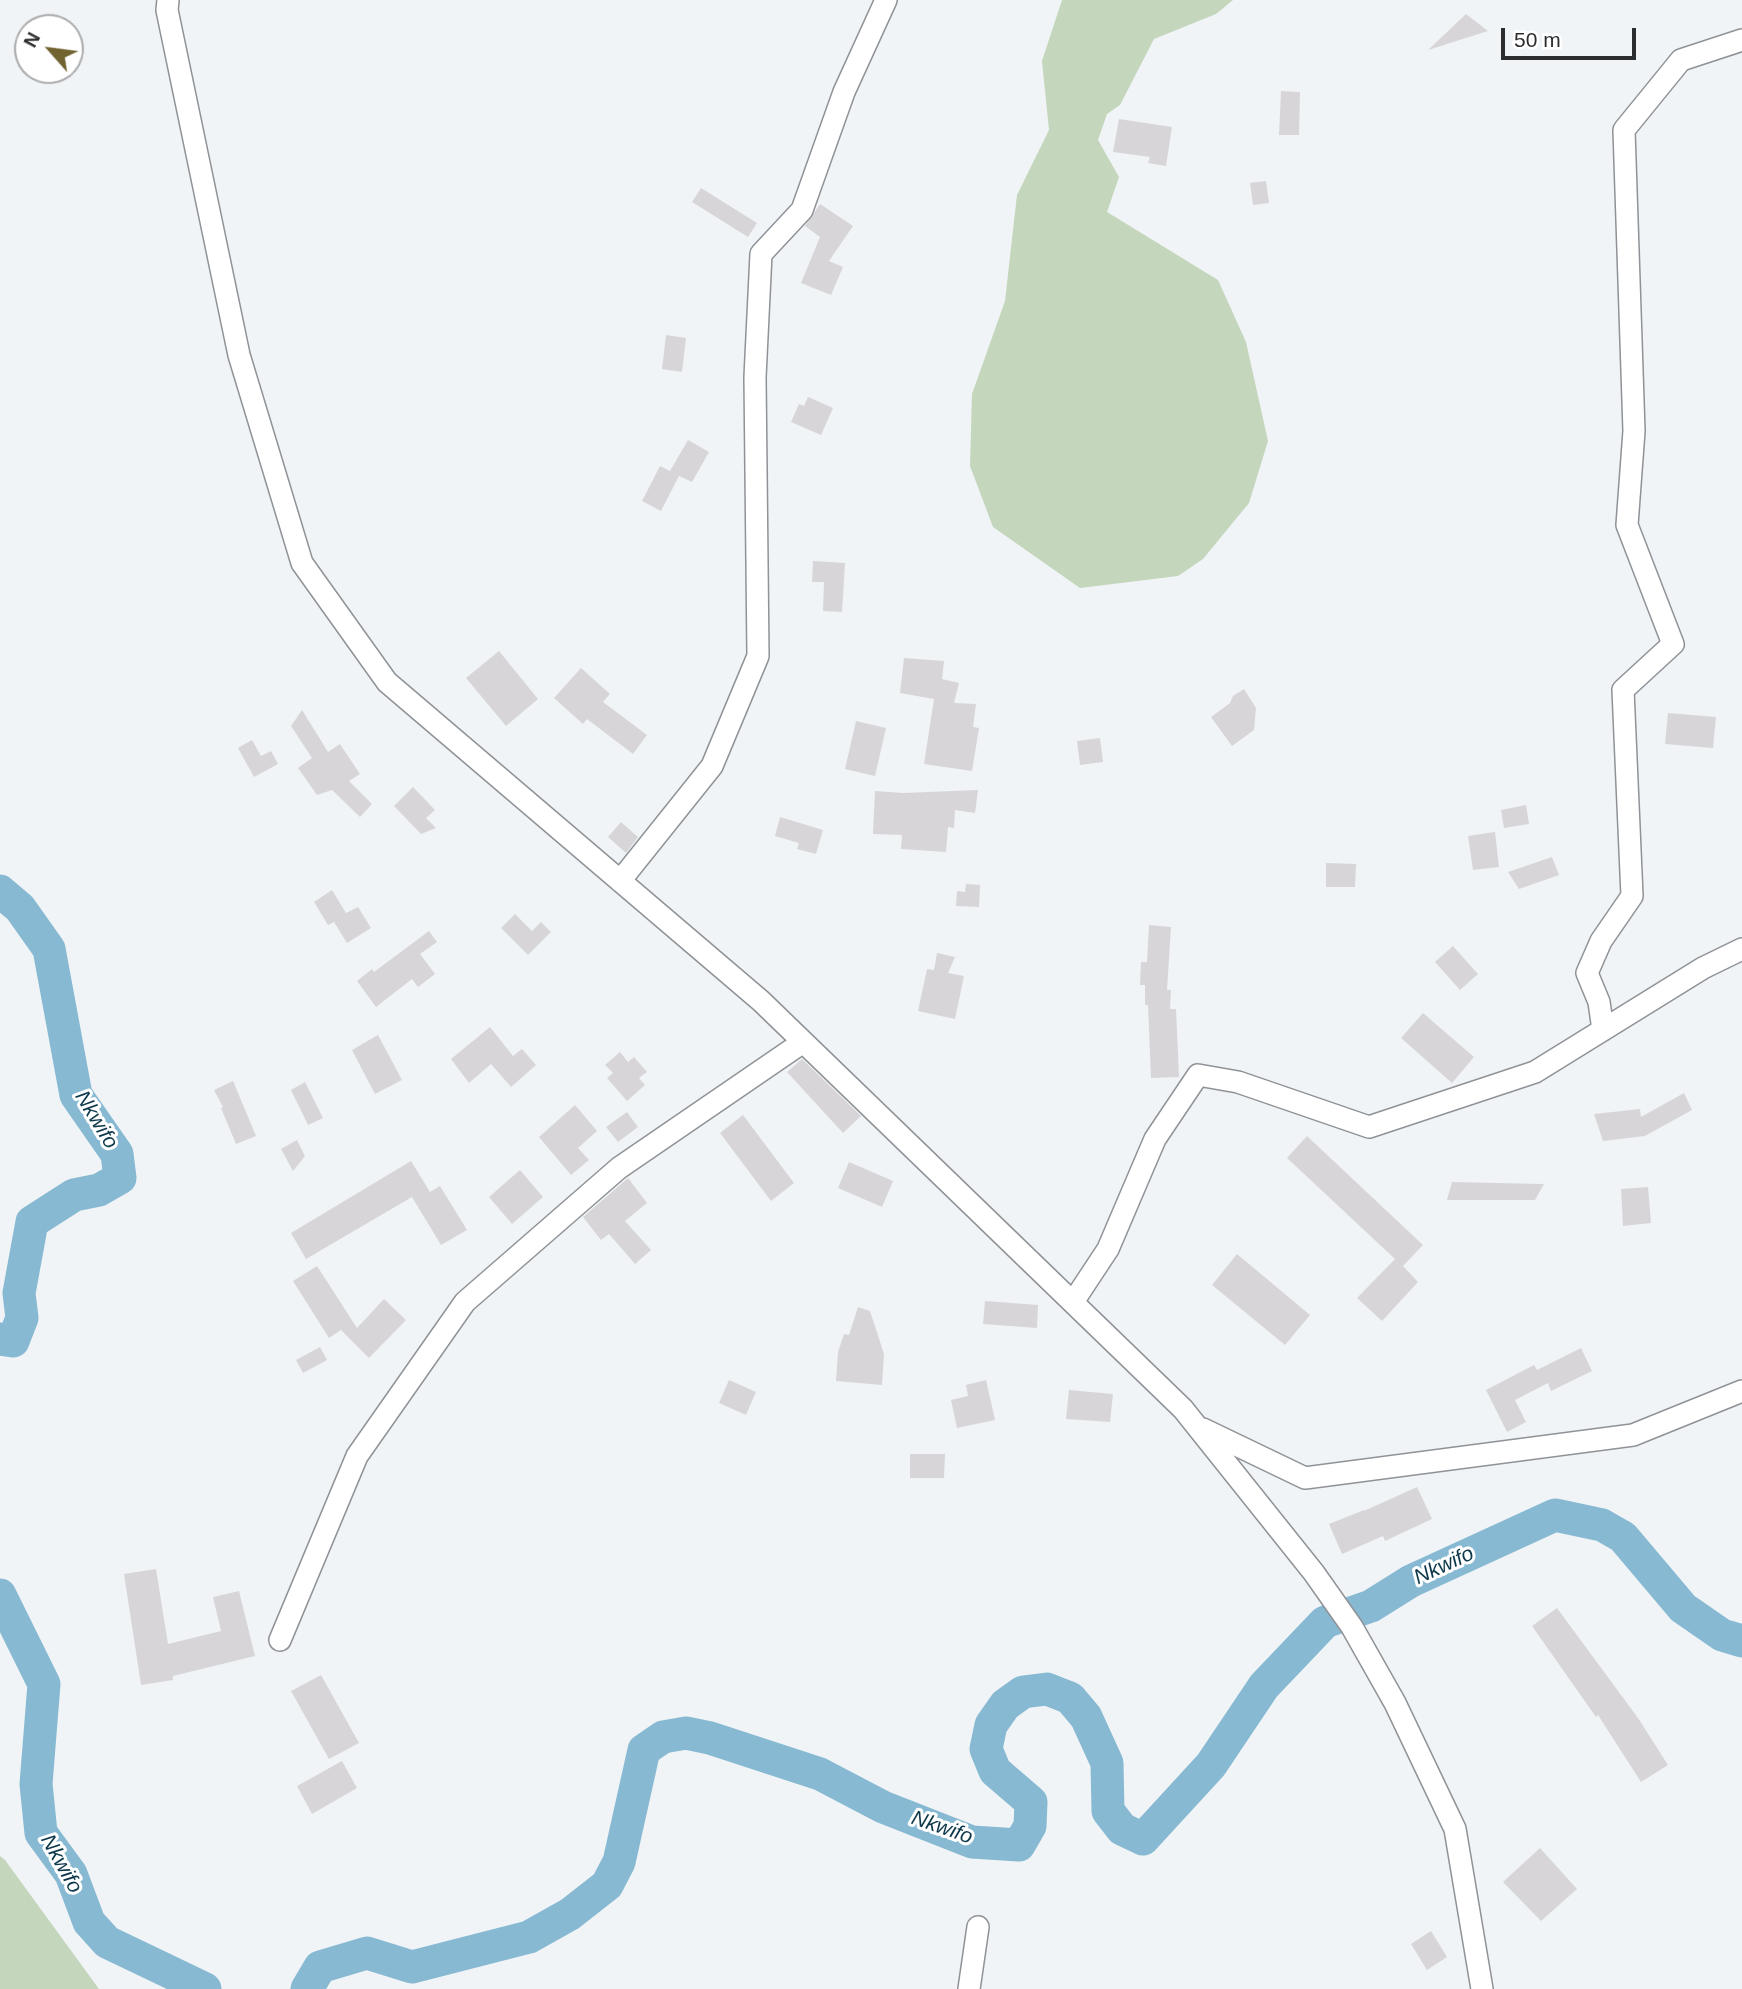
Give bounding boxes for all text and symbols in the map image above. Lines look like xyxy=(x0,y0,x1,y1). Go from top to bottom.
north arrow xyxy=(14,14,84,84)
scale bar xyxy=(1504,14,1639,58)
text: 50 m xyxy=(1514,28,1561,51)
text: N xyxy=(19,29,44,51)
water label: Nkwifo xyxy=(69,1087,123,1153)
water label: Nkwifo xyxy=(1410,1541,1478,1591)
water label: Nkwifo xyxy=(908,1806,976,1850)
water label: Nkwifo xyxy=(35,1830,87,1898)

